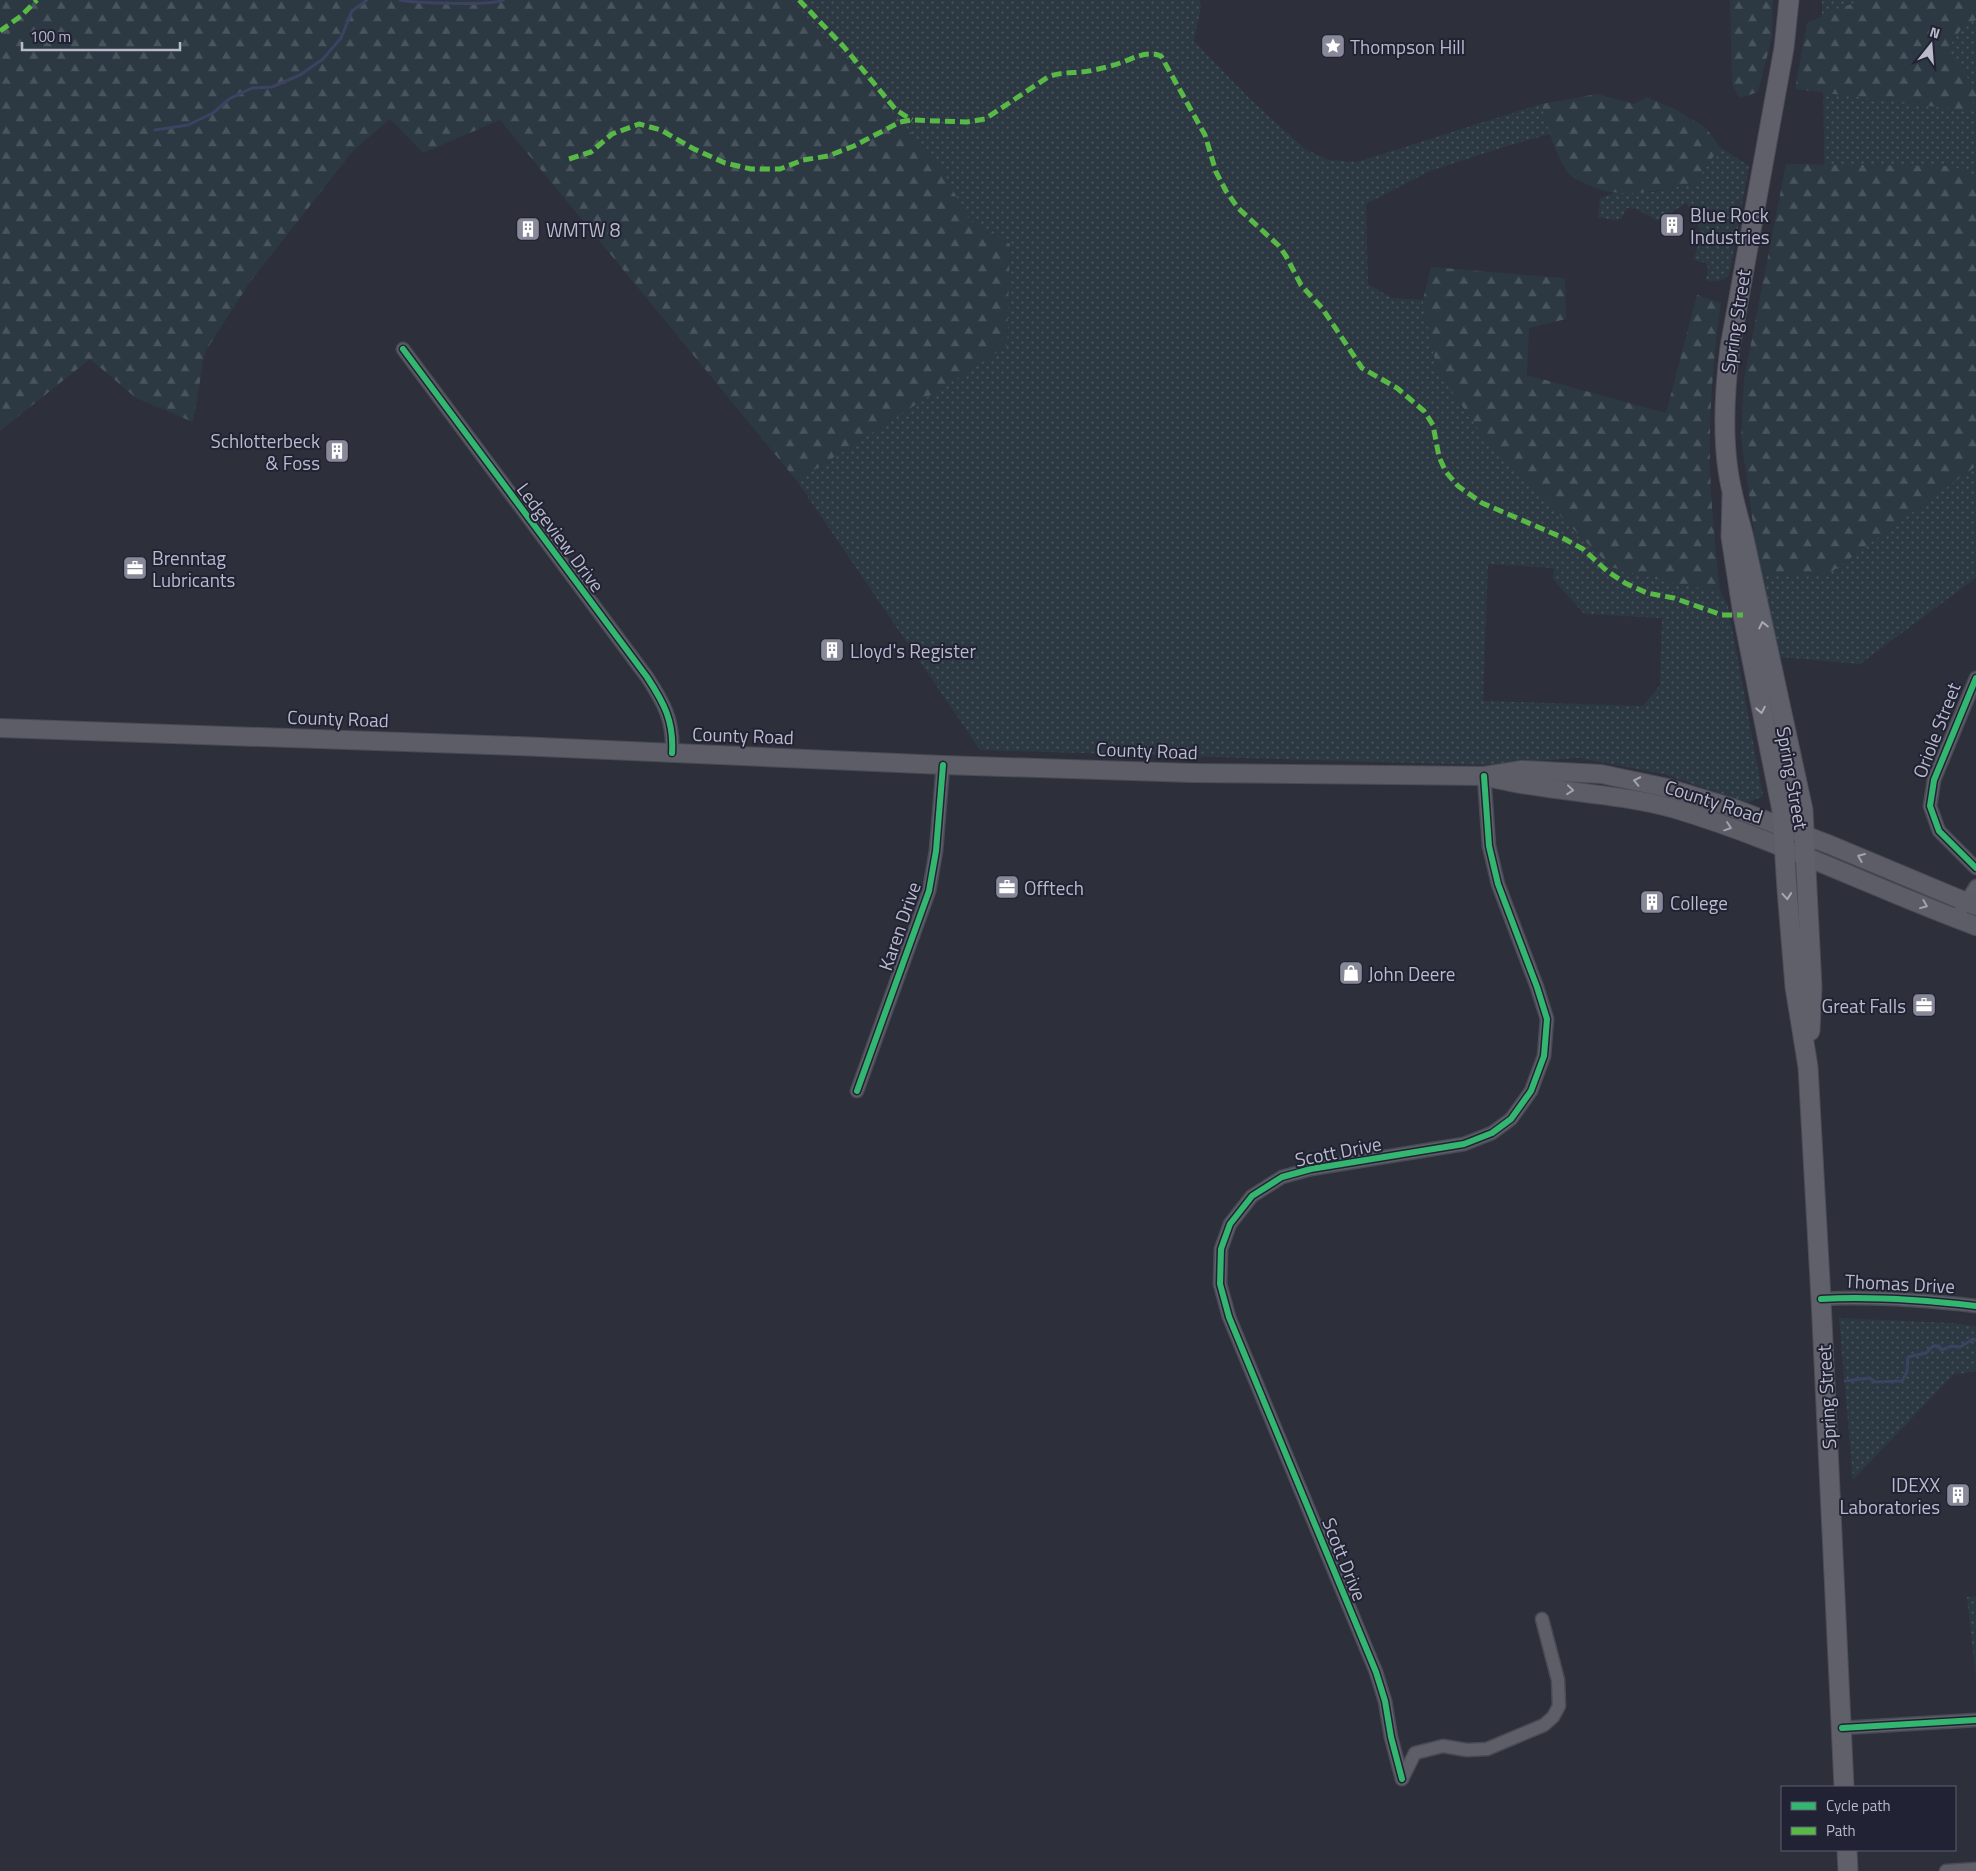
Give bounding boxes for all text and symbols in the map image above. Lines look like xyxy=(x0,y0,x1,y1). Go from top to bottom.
scale bar xyxy=(22,20,180,52)
north arrow xyxy=(1906,20,1956,70)
text: N xyxy=(1927,21,1943,44)
text: 100 m xyxy=(30,25,71,48)
place label: Thompson Hill xyxy=(1350,32,1465,61)
place icon: Thompson Hill xyxy=(1320,33,1346,59)
place label: Blue Rock Industries xyxy=(1690,200,1770,251)
building icon: Blue Rock Industries xyxy=(1659,212,1685,238)
place label: WMTW 8 xyxy=(546,215,621,244)
building icon: WMTW 8 xyxy=(515,216,541,242)
street label: Spring Street xyxy=(1713,267,1758,375)
place label: Schlotterbeck & Foss xyxy=(210,426,320,477)
building icon: Schlotterbeck & Foss xyxy=(324,438,350,464)
street label: Ledgeview Drive xyxy=(510,476,612,598)
place label: Brenntag Lubricants xyxy=(152,543,235,594)
office icon: Brenntag Lubricants xyxy=(122,555,148,581)
one-way arrow xyxy=(1758,621,1769,630)
place label: Lloyd's Register xyxy=(850,636,976,665)
building icon: Lloyd's Register xyxy=(819,637,845,663)
street label: Oriole Street xyxy=(1904,678,1968,782)
street label: County Road xyxy=(287,702,389,734)
one-way arrow xyxy=(1756,705,1766,714)
street label: County Road xyxy=(692,719,794,751)
street label: Spring Street xyxy=(1770,724,1816,832)
street label: County Road xyxy=(1096,734,1198,766)
street label: County Road xyxy=(1661,772,1767,830)
one-way arrow xyxy=(1632,777,1641,787)
one-way arrow xyxy=(1566,784,1574,795)
one-way arrow xyxy=(1723,821,1731,831)
one-way arrow xyxy=(1857,853,1866,864)
place label: Offtech xyxy=(1024,873,1084,902)
office icon: Offtech xyxy=(994,874,1020,900)
street label: Karen Drive xyxy=(870,878,928,974)
place label: College xyxy=(1670,888,1728,917)
building icon: College xyxy=(1639,889,1665,915)
one-way arrow xyxy=(1781,893,1792,901)
one-way arrow xyxy=(1919,899,1928,910)
place label: John Deere xyxy=(1368,959,1455,988)
shop icon: John Deere xyxy=(1338,960,1364,986)
place label: Great Falls xyxy=(1821,991,1906,1020)
office icon: Great Falls xyxy=(1911,992,1937,1018)
street label: Scott Drive xyxy=(1292,1128,1384,1174)
street label: Thomas Drive xyxy=(1844,1266,1956,1300)
street label: Spring Street xyxy=(1809,1344,1843,1450)
place label: IDEXX Laboratories xyxy=(1839,1470,1940,1521)
building icon: IDEXX Laboratories xyxy=(1945,1482,1971,1508)
street label: Scott Drive xyxy=(1315,1513,1375,1605)
legend xyxy=(1781,1786,1956,1851)
text: Cycle path xyxy=(1826,1794,1891,1817)
text: Path xyxy=(1826,1819,1856,1842)

